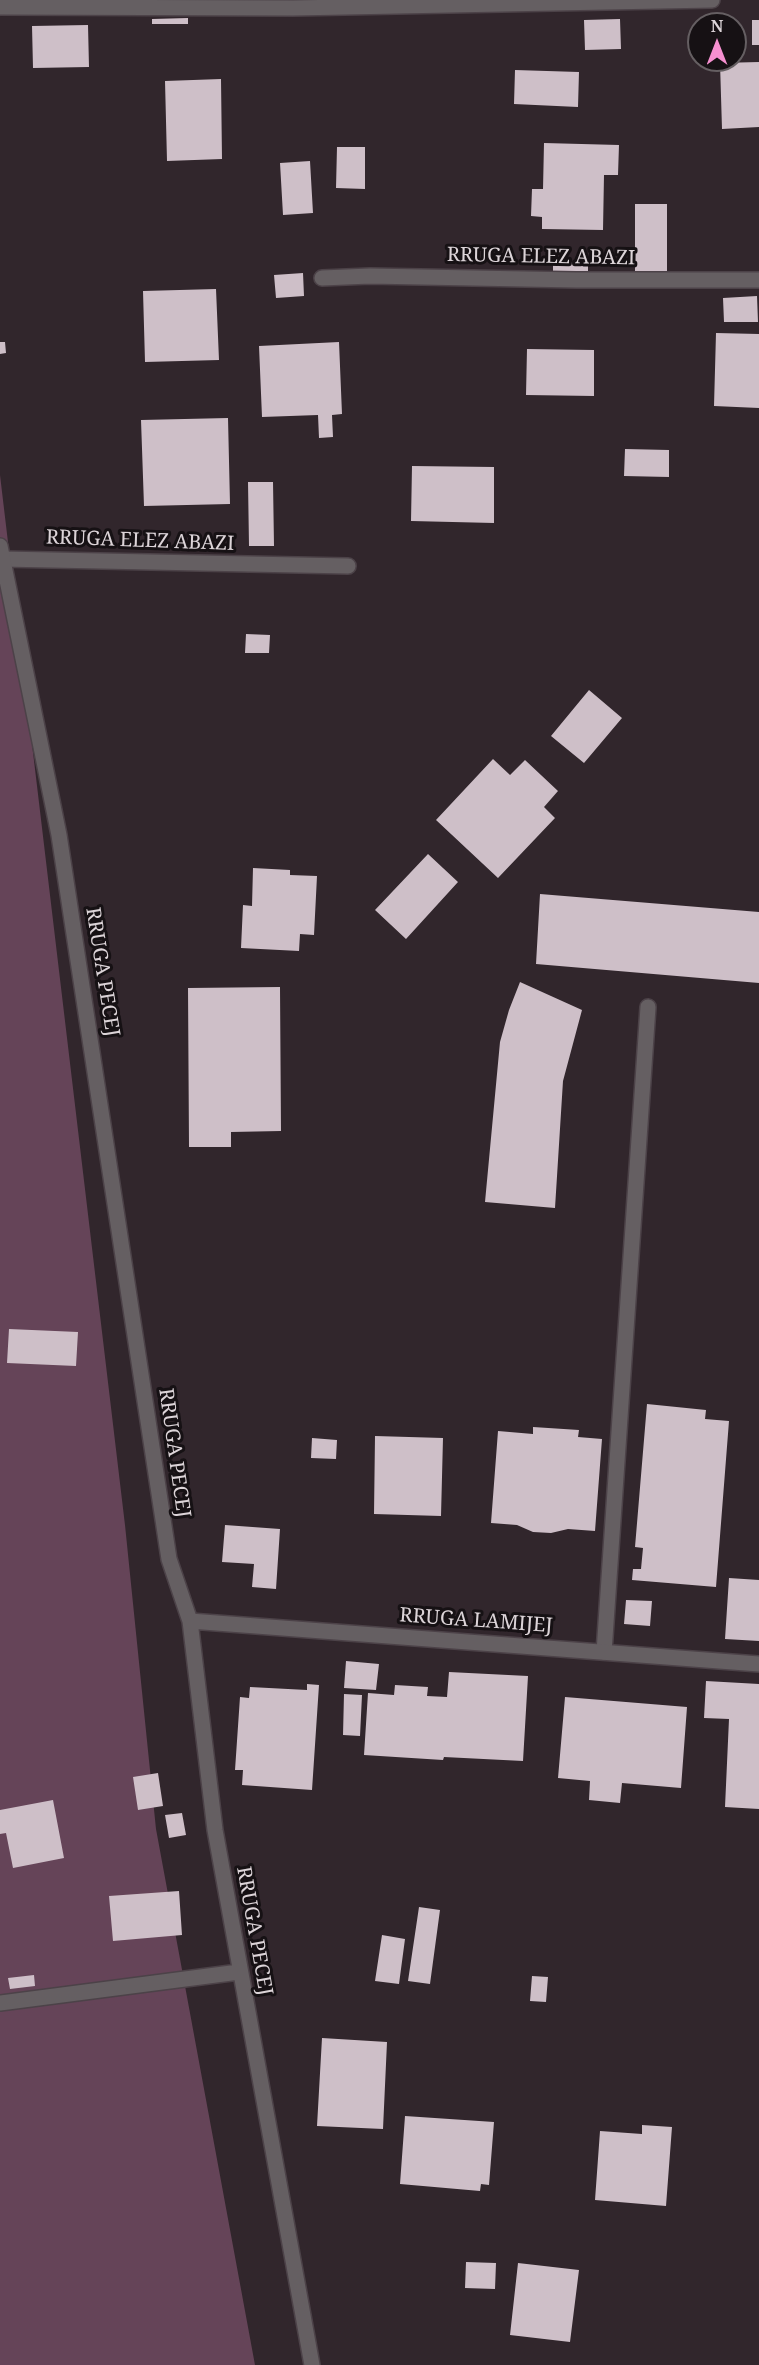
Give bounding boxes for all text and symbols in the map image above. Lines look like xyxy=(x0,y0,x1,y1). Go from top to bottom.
north arrow xyxy=(687,12,747,72)
text: N xyxy=(711,15,723,37)
street label: RRUGA ELEZ ABAZI xyxy=(447,243,635,271)
street label: RRUGA ELEZ ABAZI xyxy=(45,526,235,556)
street label: RRUGA PECEJ xyxy=(80,906,124,1038)
street label: RRUGA PECEJ xyxy=(153,1387,195,1519)
street label: RRUGA LAMIJEJ xyxy=(399,1604,553,1638)
street label: RRUGA PECEJ xyxy=(231,1865,277,1997)

